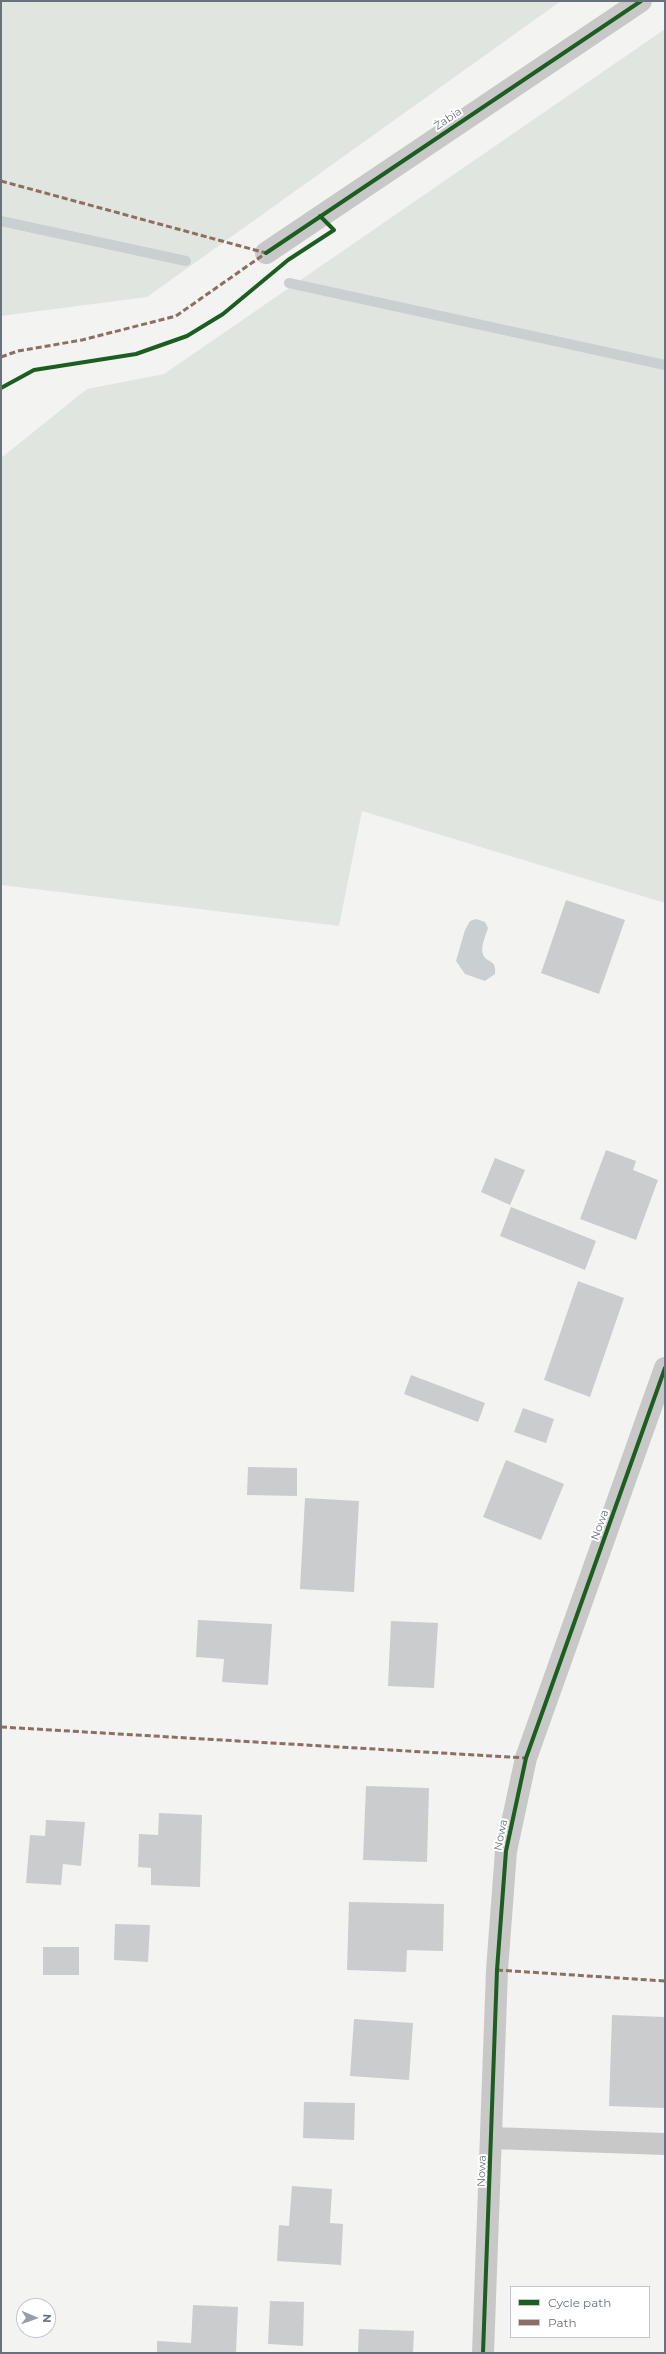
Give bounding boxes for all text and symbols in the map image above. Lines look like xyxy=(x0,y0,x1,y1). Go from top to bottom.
street label: Żabia xyxy=(432,105,464,133)
street label: Nowa xyxy=(588,1508,612,1542)
street label: Nowa xyxy=(492,1818,510,1852)
street label: Nowa xyxy=(475,2155,489,2187)
legend xyxy=(510,2286,650,2338)
text: Cycle path xyxy=(548,2295,611,2310)
north arrow xyxy=(16,2298,56,2338)
text: N xyxy=(40,2314,54,2323)
text: Path xyxy=(548,2315,577,2330)

